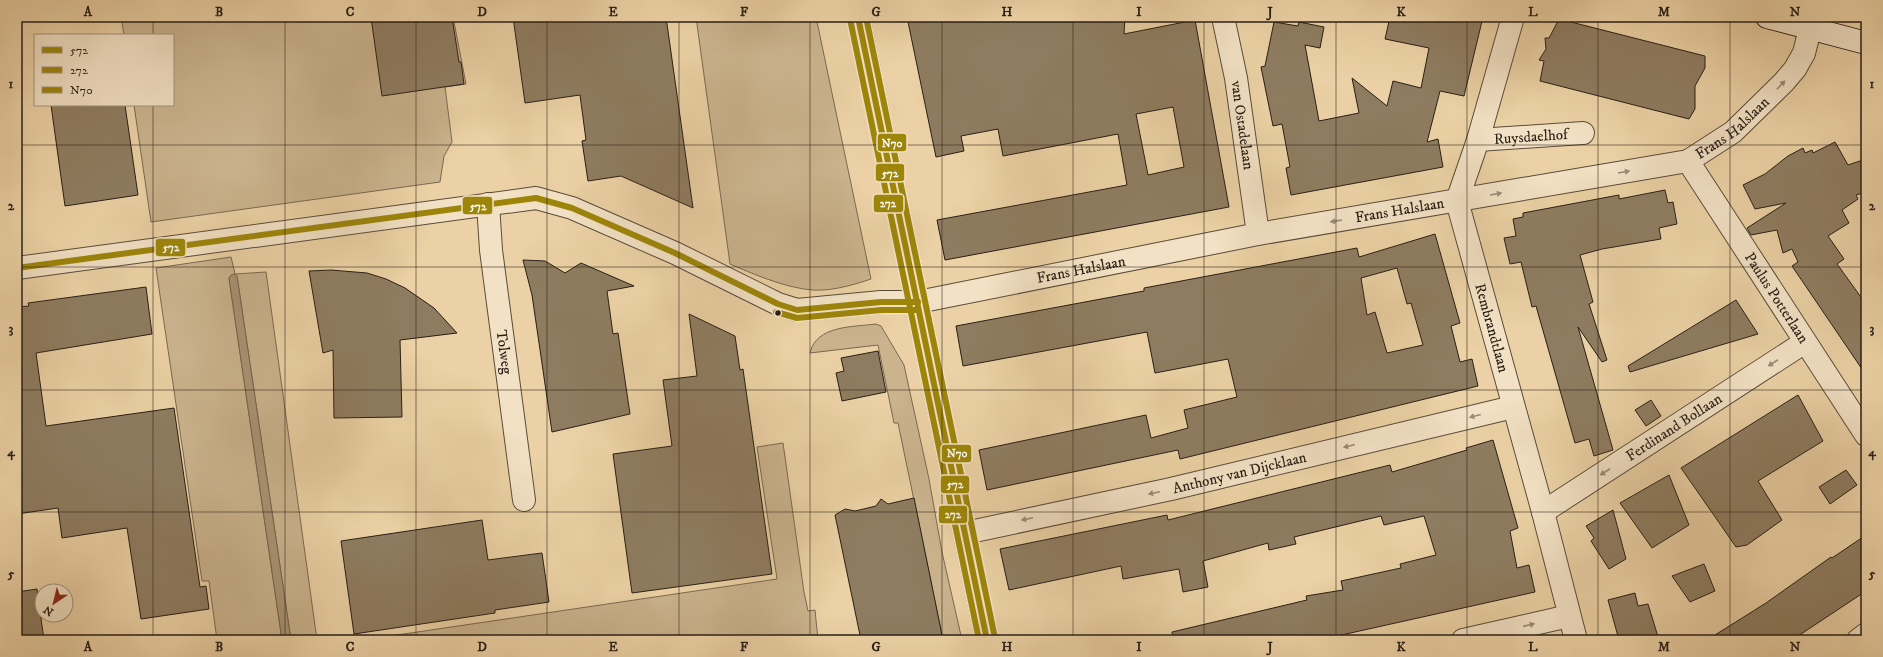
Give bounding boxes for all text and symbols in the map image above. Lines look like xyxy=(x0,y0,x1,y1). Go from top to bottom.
text: A xyxy=(83,4,93,20)
text: B xyxy=(215,4,223,20)
text: C xyxy=(346,4,355,20)
text: D xyxy=(477,4,487,20)
text: E xyxy=(608,4,618,20)
text: F xyxy=(740,4,749,20)
text: G xyxy=(871,4,881,20)
text: H xyxy=(1002,4,1013,20)
text: I xyxy=(1136,4,1142,20)
text: J xyxy=(1265,4,1273,21)
text: K xyxy=(1396,4,1406,20)
text: L xyxy=(1528,4,1538,20)
text: M xyxy=(1658,4,1670,20)
text: N xyxy=(1790,4,1801,20)
legend xyxy=(34,34,174,106)
text: 572 xyxy=(70,43,88,58)
text: 272 xyxy=(70,63,88,78)
text: 1 xyxy=(9,76,14,92)
text: 1 xyxy=(1870,76,1875,92)
street label: van Ostadelaan xyxy=(1226,78,1258,171)
one-way arrow xyxy=(1776,80,1786,90)
text: N70 xyxy=(70,83,93,98)
street label: Frans Halslaan xyxy=(1692,93,1774,164)
street label: Ruysdaelhof xyxy=(1493,125,1571,149)
line badge: N70 xyxy=(877,133,907,152)
text: N70 xyxy=(882,137,902,151)
line badge: 572 xyxy=(875,163,905,182)
text: 572 xyxy=(881,167,899,181)
one-way arrow xyxy=(1618,169,1630,175)
one-way arrow xyxy=(1490,191,1502,197)
line badge: 272 xyxy=(873,194,904,213)
street label: Frans Halslaan xyxy=(1354,194,1446,227)
line badge: 572 xyxy=(462,196,493,215)
text: 272 xyxy=(880,197,897,211)
text: 2 xyxy=(8,198,15,214)
text: 2 xyxy=(1869,198,1876,214)
text: 572 xyxy=(469,200,487,214)
one-way arrow xyxy=(1330,219,1342,225)
line badge: 572 xyxy=(155,238,186,257)
text: 572 xyxy=(162,241,180,255)
street label: Paulus Potterlaan xyxy=(1740,249,1813,347)
street label: Frans Halslaan xyxy=(1035,252,1127,288)
street label: Rembrandtlaan xyxy=(1470,281,1513,375)
unlabelled marker xyxy=(773,308,783,318)
text: 3 xyxy=(9,321,14,337)
text: 3 xyxy=(1870,321,1875,337)
street label: Tolweg xyxy=(492,329,516,376)
one-way arrow xyxy=(1768,359,1778,367)
street label: Ferdinand Bollaan xyxy=(1622,389,1726,466)
one-way arrow xyxy=(1469,413,1481,419)
text: 4 xyxy=(6,444,15,461)
line badge: N70 xyxy=(941,444,972,463)
one-way arrow xyxy=(1342,444,1355,450)
text: 4 xyxy=(1867,444,1876,461)
text: N70 xyxy=(947,447,967,461)
street label: Anthony van Dijcklaan xyxy=(1171,448,1309,498)
one-way arrow xyxy=(1600,468,1610,476)
line badge: 572 xyxy=(940,475,970,494)
text: 572 xyxy=(946,478,964,492)
one-way arrow xyxy=(1148,490,1160,496)
line badge: 272 xyxy=(938,505,968,524)
text: 272 xyxy=(945,508,962,522)
one-way arrow xyxy=(1021,516,1033,522)
text: 5 xyxy=(7,566,15,582)
text: 5 xyxy=(1868,566,1876,582)
north arrow xyxy=(34,583,74,623)
text: N xyxy=(41,602,57,619)
one-way arrow xyxy=(1523,622,1535,628)
text: A xyxy=(83,639,93,655)
text: B xyxy=(215,639,223,655)
text: C xyxy=(346,639,355,655)
text: D xyxy=(477,639,487,655)
text: E xyxy=(608,639,618,655)
text: F xyxy=(740,639,749,655)
text: G xyxy=(871,639,881,655)
text: H xyxy=(1002,639,1013,655)
text: I xyxy=(1136,639,1142,655)
text: J xyxy=(1265,639,1273,656)
text: K xyxy=(1396,639,1406,655)
text: L xyxy=(1528,639,1538,655)
text: M xyxy=(1658,639,1670,655)
text: N xyxy=(1790,639,1801,655)

